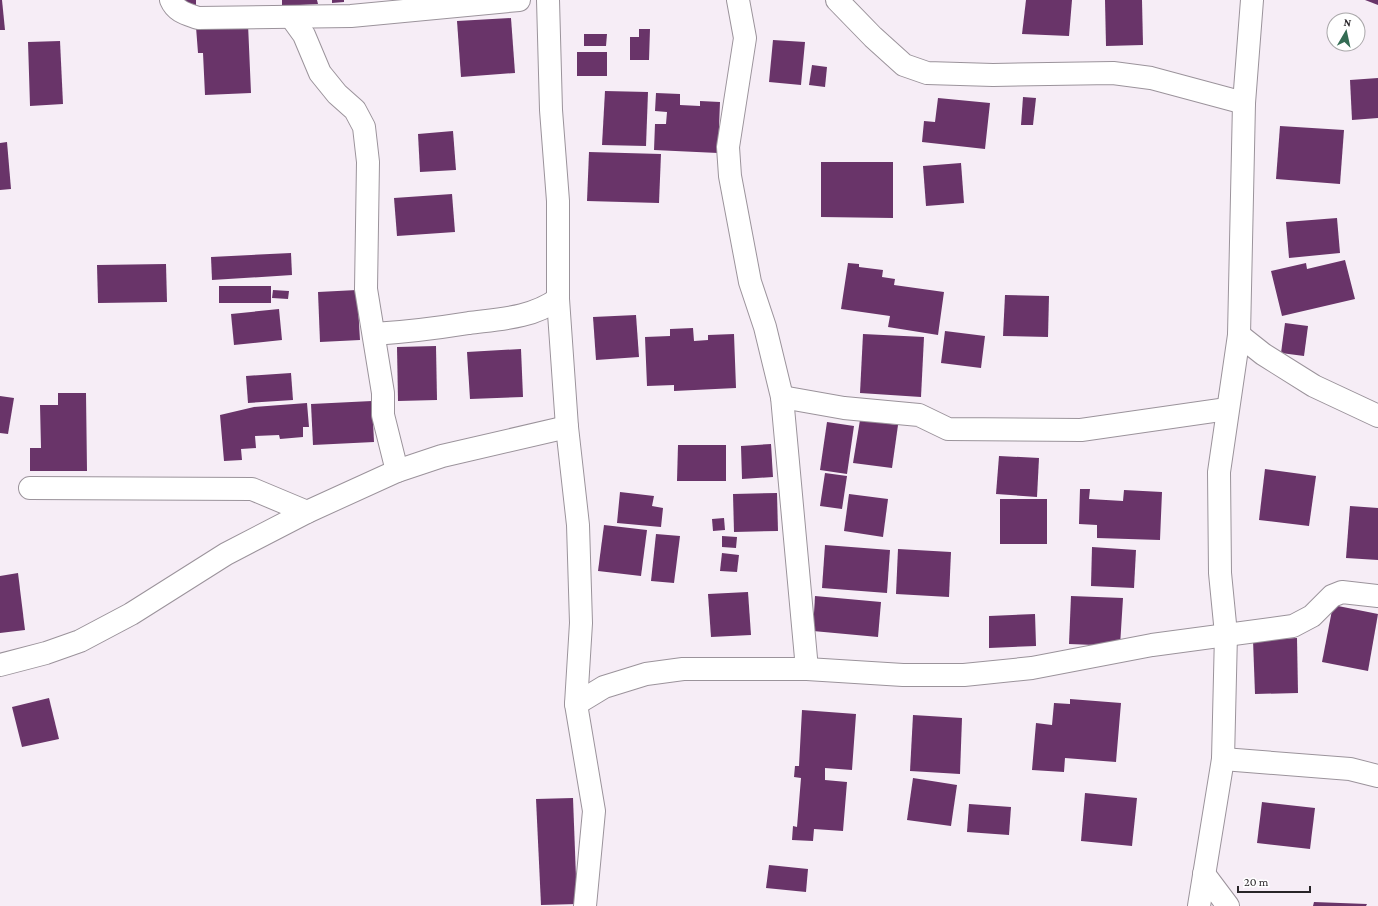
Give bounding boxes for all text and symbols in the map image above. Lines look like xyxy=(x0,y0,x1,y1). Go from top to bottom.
north arrow xyxy=(1326,12,1366,52)
text: N xyxy=(1343,16,1353,29)
scale bar xyxy=(1238,868,1310,894)
text: 20 m xyxy=(1244,875,1269,889)

